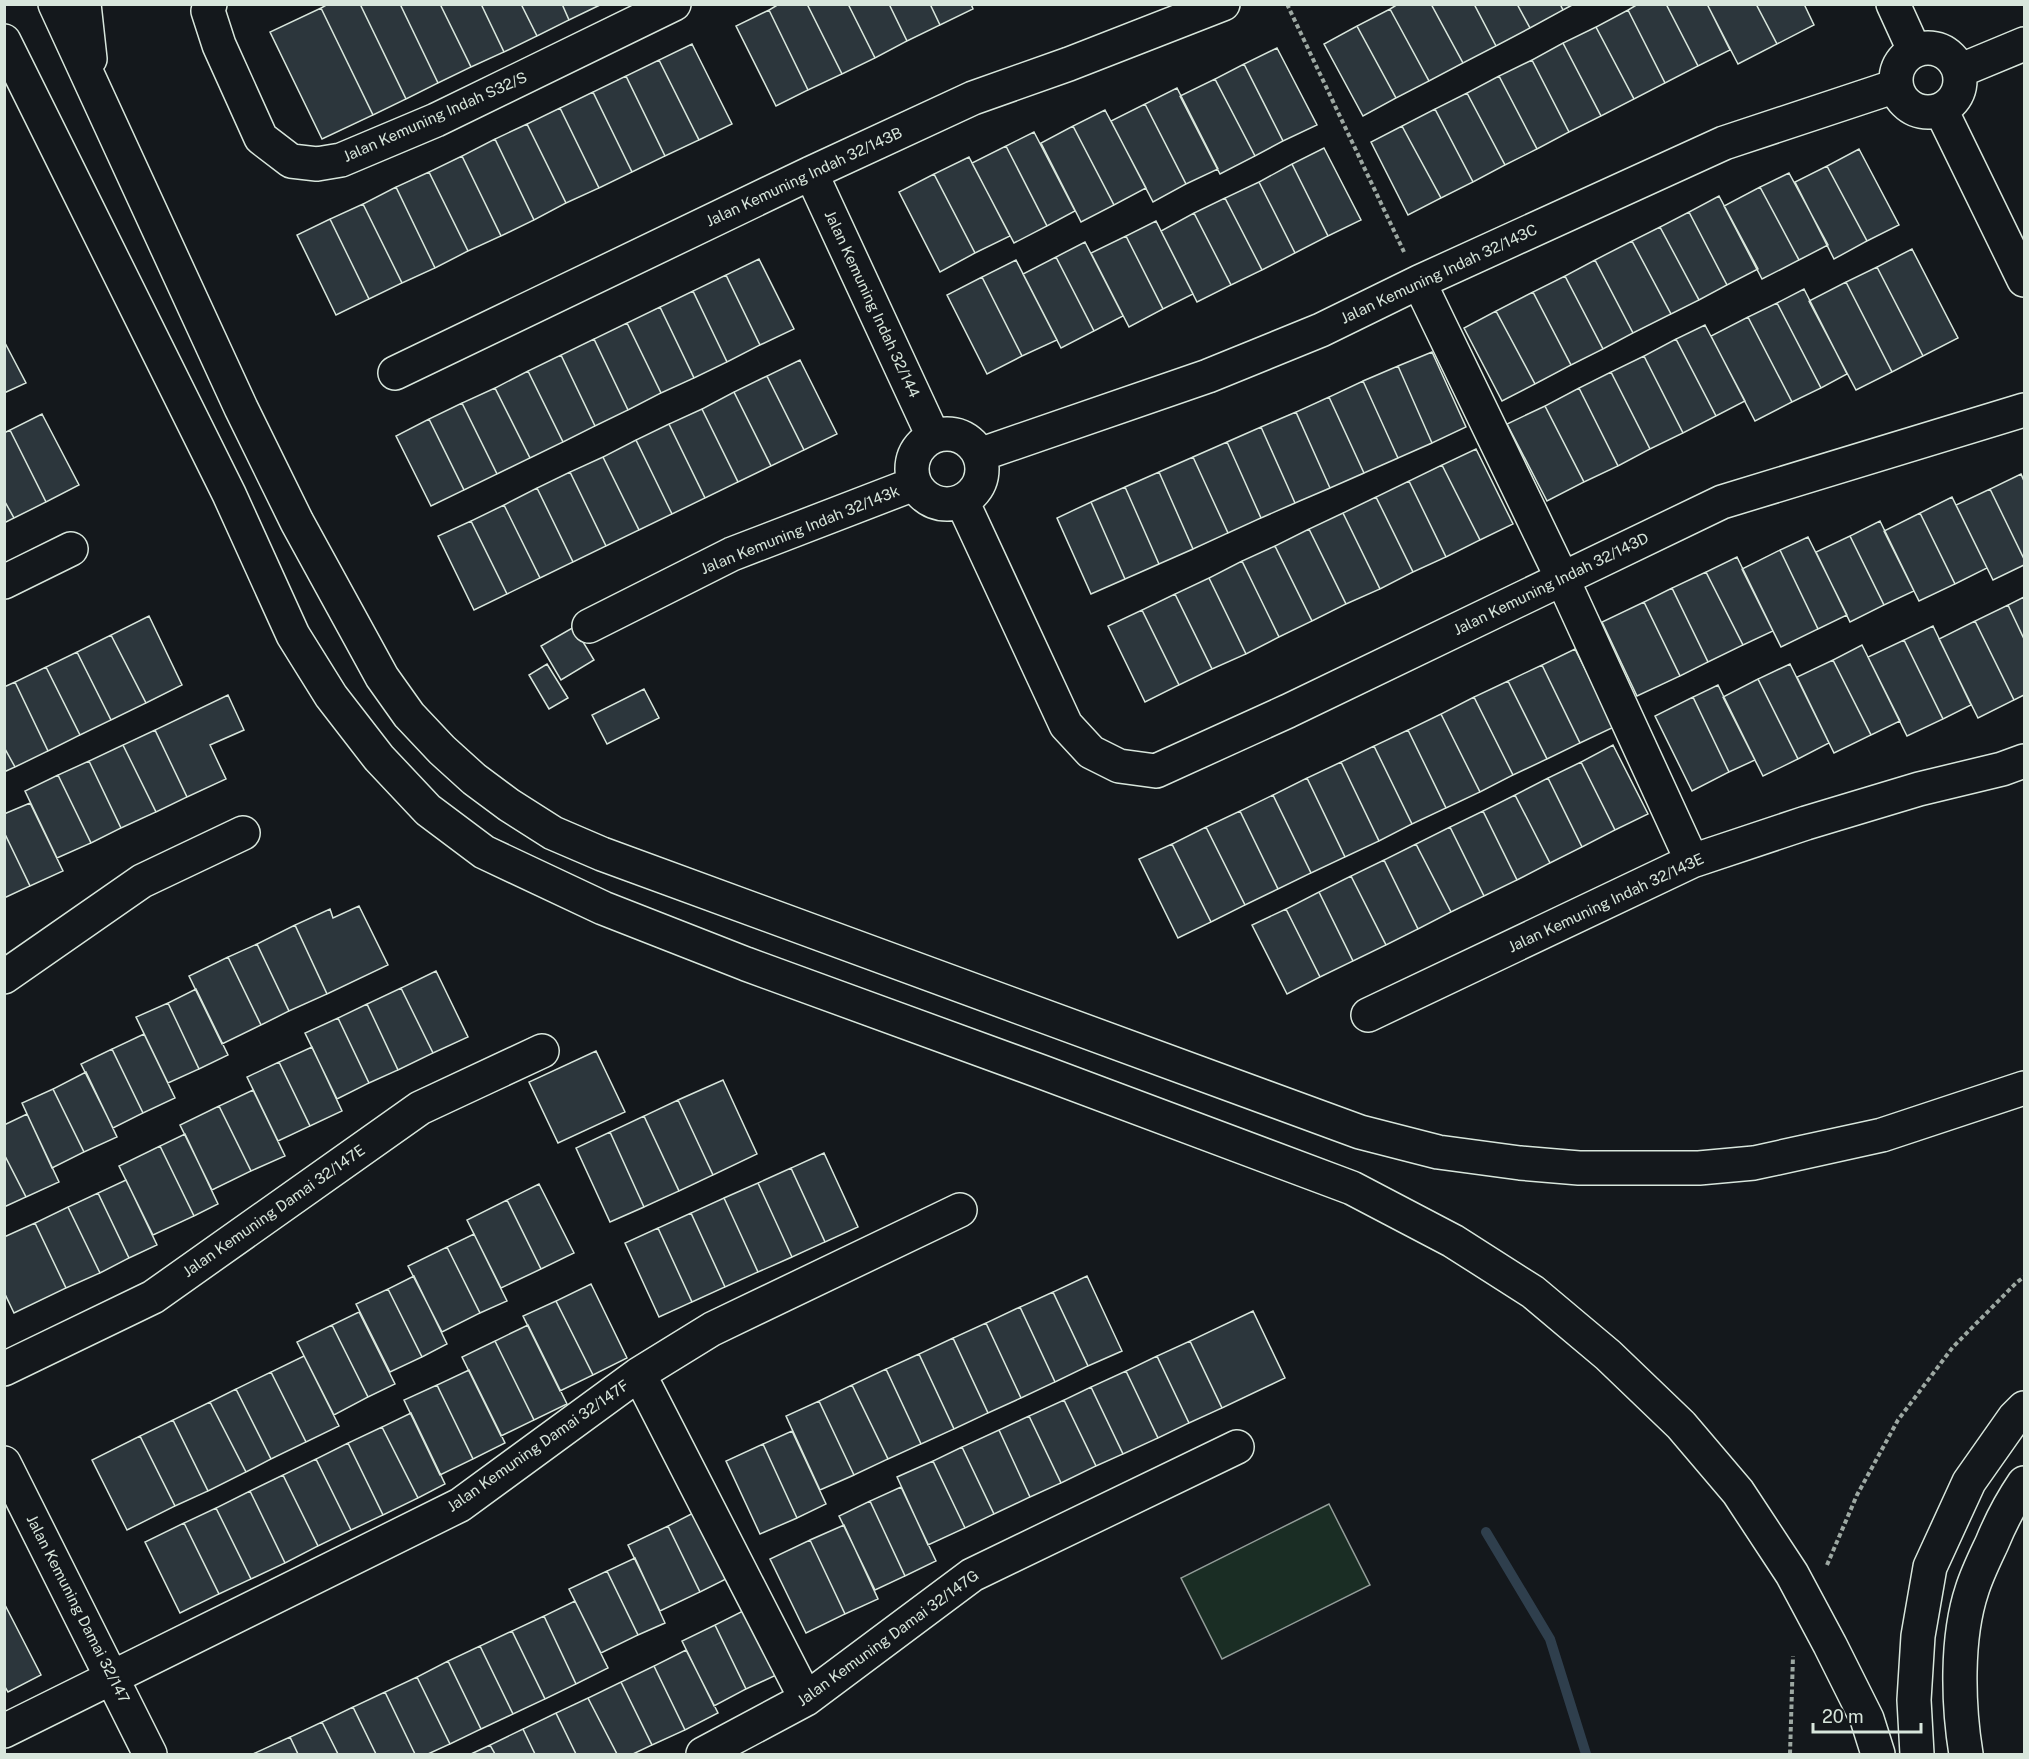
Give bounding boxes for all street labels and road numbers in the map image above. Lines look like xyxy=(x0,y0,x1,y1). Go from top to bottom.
street label: Jalan Kemuning Indah S32/S xyxy=(340,68,529,165)
street label: Jalan Kemuning Indah 32/143B xyxy=(703,124,905,230)
street label: Jalan Kemuning Indah 32/144 xyxy=(822,208,923,400)
street label: Jalan Kemuning Indah 32/143C xyxy=(1338,220,1540,327)
street label: Jalan Kemuning Indah 32/143k xyxy=(698,482,902,577)
street label: Jalan Kemuning Indah 32/143D xyxy=(1451,529,1651,638)
street label: Jalan Kemuning Indah 32/143E xyxy=(1505,850,1706,955)
street label: Jalan Kemuning Damai 32/147E xyxy=(179,1141,368,1280)
street label: Jalan Kemuning Damai 32/147F xyxy=(444,1376,632,1515)
street label: Jalan Kemuning Damai 32/147 xyxy=(23,1512,133,1706)
street label: Jalan Kemuning Damai 32/147G xyxy=(794,1566,982,1709)

